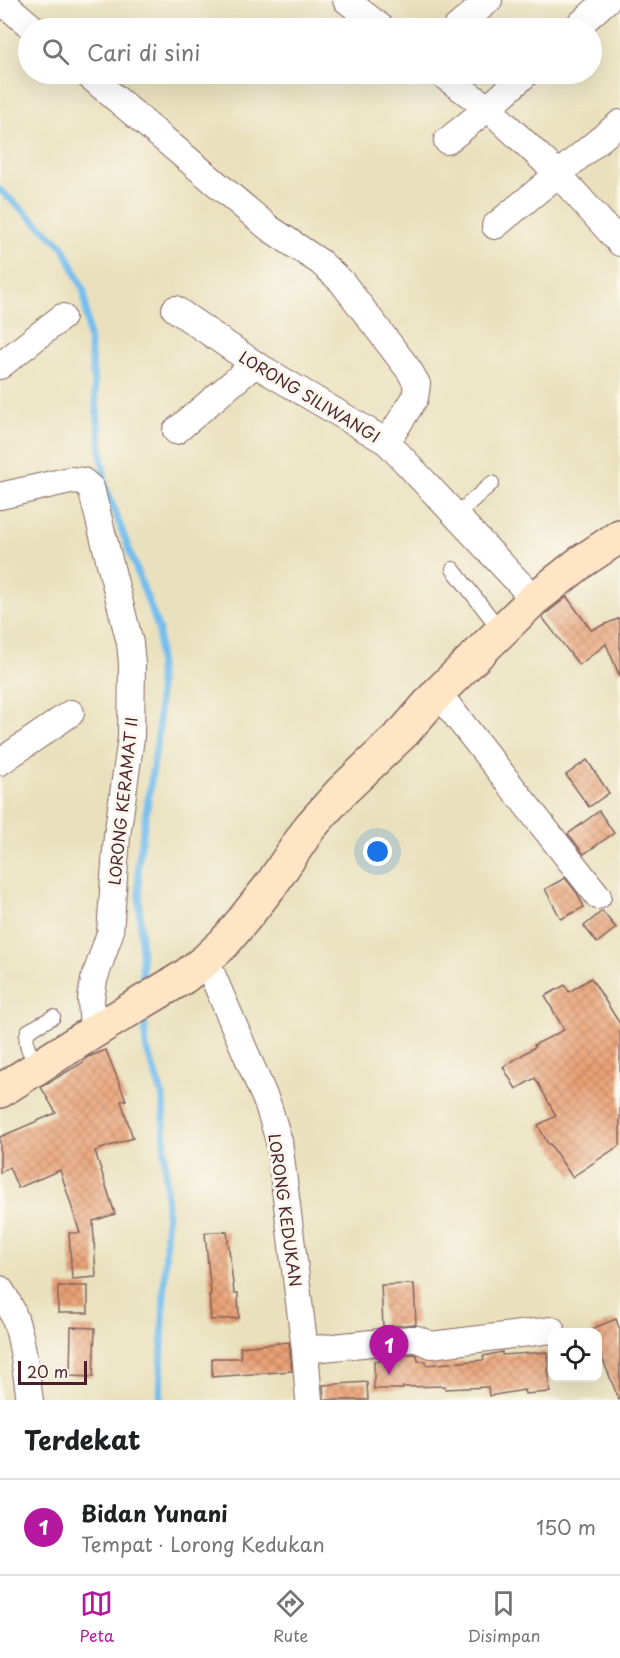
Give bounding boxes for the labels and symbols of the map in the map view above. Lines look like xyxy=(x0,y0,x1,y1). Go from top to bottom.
street label: LORONG SILIWANGI xyxy=(235,344,385,448)
street label: LORONG KERAMAT II xyxy=(101,716,143,886)
your location xyxy=(363,837,392,866)
street label: LORONG KEDUKAN xyxy=(263,1132,309,1288)
pin: 1 xyxy=(370,1326,408,1375)
scale bar xyxy=(18,1358,87,1386)

